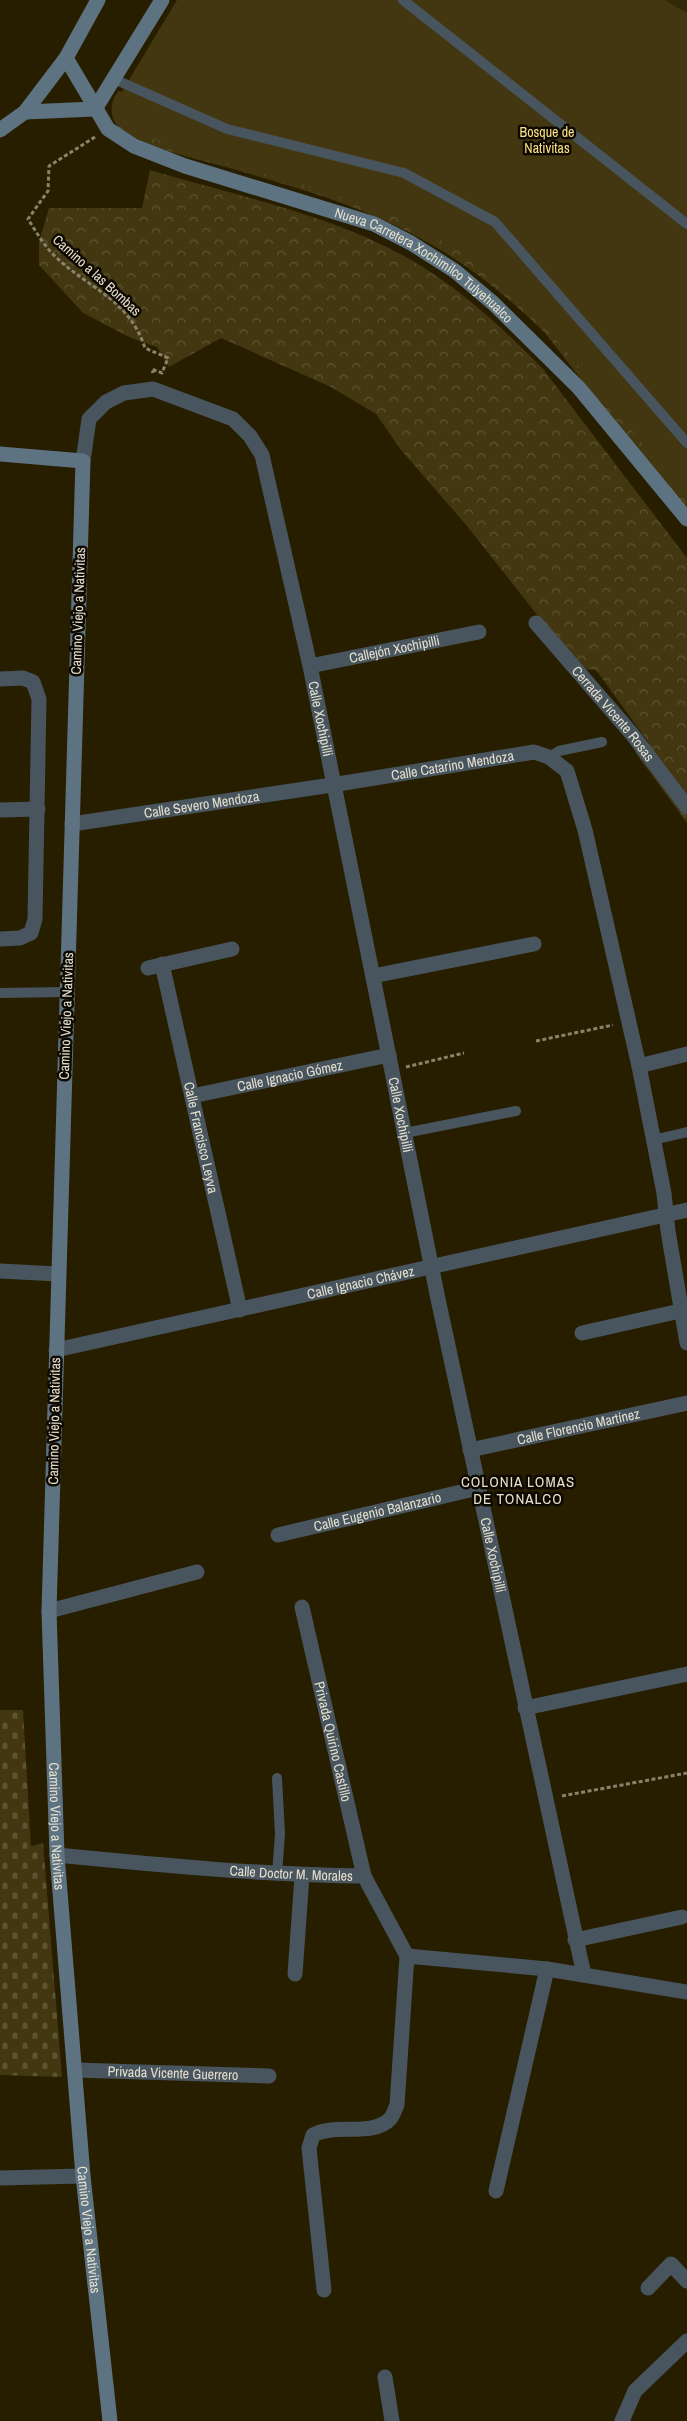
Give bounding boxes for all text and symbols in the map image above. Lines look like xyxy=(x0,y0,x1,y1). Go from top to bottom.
park label: Bosque de Nativitas xyxy=(520,123,574,157)
street label: Nueva Carretera Xochimilco Tulyehualco xyxy=(332,203,517,327)
street label: Camino a las Bombas xyxy=(49,231,145,320)
street label: Camino Viejo a Nativitas xyxy=(67,547,89,675)
street label: Callejón Xochipilli xyxy=(348,631,441,667)
street label: Cerrada Vicente Rosas xyxy=(568,662,659,765)
street label: Calle Xochipilli xyxy=(304,679,337,758)
street label: Calle Catarino Mendoza xyxy=(390,746,516,784)
street label: Calle Severo Mendoza xyxy=(143,787,261,822)
street label: Camino Viejo a Nativitas xyxy=(55,952,77,1080)
street label: Calle Ignacio Gómez xyxy=(236,1056,345,1095)
street label: Calle Xochipilli xyxy=(384,1075,417,1154)
street label: Calle Francisco Leyva xyxy=(180,1080,223,1196)
street label: Calle Ignacio Chávez xyxy=(305,1262,416,1303)
street label: Camino Viejo a Nativitas xyxy=(44,1357,64,1485)
street label: Calle Florencio Martínez xyxy=(515,1404,642,1449)
district label: COLONIA LOMAS DE TONALCO xyxy=(461,1471,575,1509)
street label: Calle Eugenio Balanzario xyxy=(312,1488,443,1535)
street label: Calle Xochipilli xyxy=(476,1516,510,1594)
street label: Privada Quirino Castillo xyxy=(310,1680,356,1803)
street label: Camino Viejo a Nativitas xyxy=(45,1762,69,1891)
street label: Calle Doctor M. Morales xyxy=(229,1861,353,1885)
street label: Privada Vicente Guerrero xyxy=(107,2062,239,2084)
street label: Camino Viejo a Nativitas xyxy=(73,2166,105,2294)

